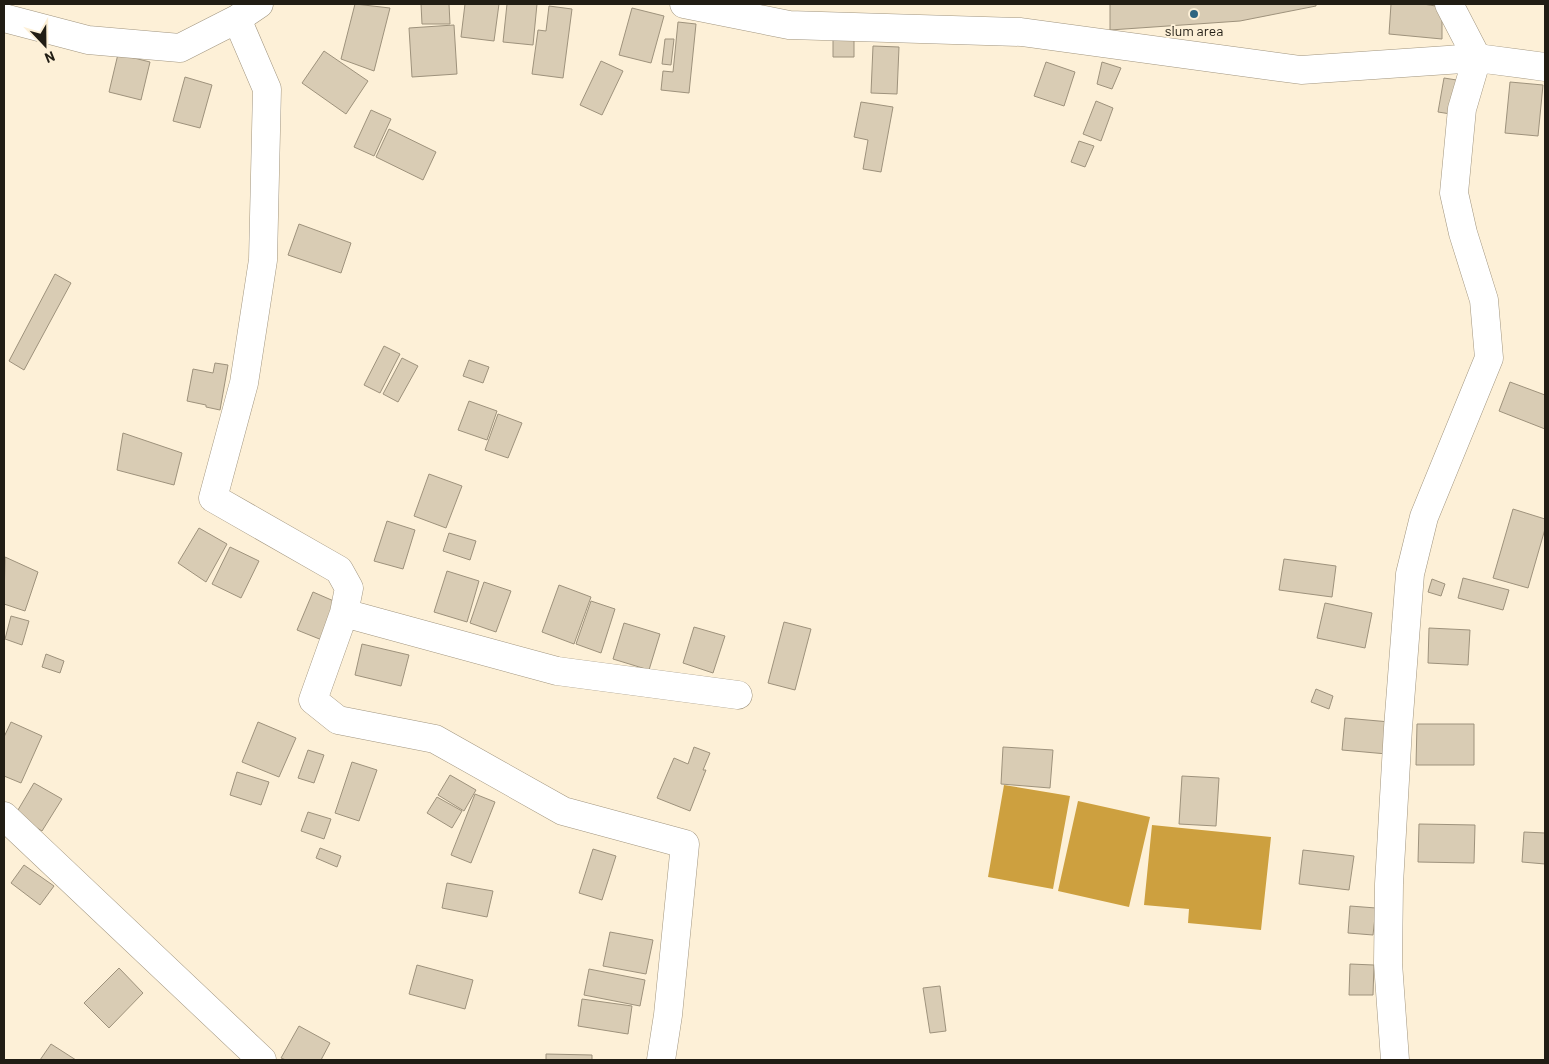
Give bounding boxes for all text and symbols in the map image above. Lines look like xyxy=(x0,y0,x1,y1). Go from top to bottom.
marker: slum area xyxy=(1188,8,1200,20)
north arrow xyxy=(20,20,70,70)
place label: slum area xyxy=(1165,22,1223,39)
text: N xyxy=(43,48,58,67)

